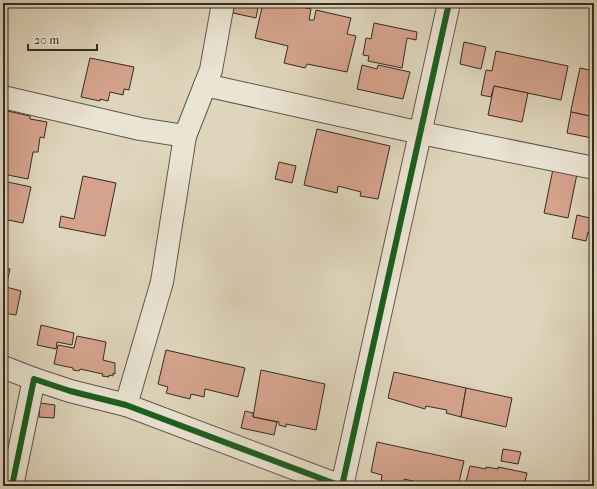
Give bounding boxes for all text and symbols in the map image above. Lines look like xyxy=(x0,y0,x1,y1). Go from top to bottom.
scale bar xyxy=(28,26,97,52)
text: 20 m xyxy=(34,33,59,47)

